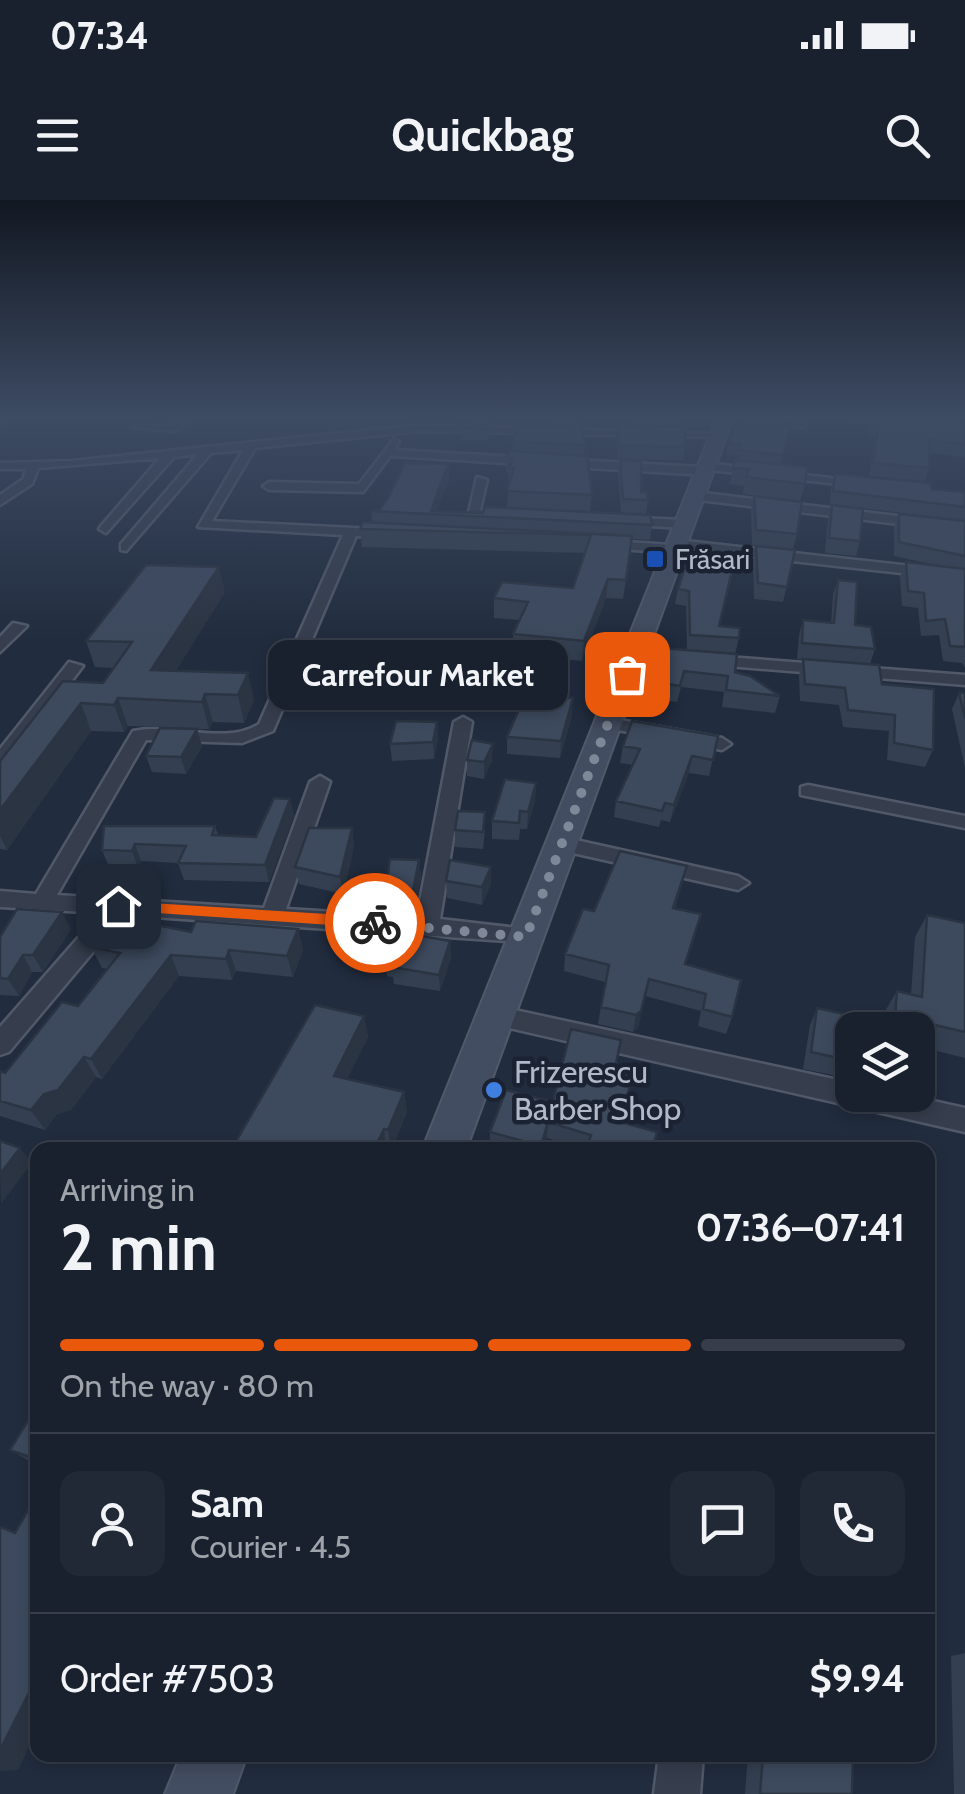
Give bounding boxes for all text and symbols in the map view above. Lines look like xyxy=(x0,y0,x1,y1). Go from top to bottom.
text: 07:34 xyxy=(50,12,149,59)
icon: menu xyxy=(30,108,85,163)
text: Quickbag xyxy=(391,108,574,162)
icon: search xyxy=(880,108,935,163)
place label: Frăsari xyxy=(675,542,750,576)
marker: Frăsari xyxy=(644,548,666,570)
pin xyxy=(585,632,670,717)
callout: Carrefour Market xyxy=(267,639,567,709)
icon: bag xyxy=(600,647,655,702)
text: Carrefour Market xyxy=(302,655,534,694)
pin xyxy=(76,864,161,949)
courier xyxy=(325,873,425,973)
icon: home xyxy=(91,879,146,934)
icon: bike xyxy=(348,896,403,951)
map controls xyxy=(835,1012,935,1112)
button: layers xyxy=(835,1012,935,1112)
place label: Frizerescu Barber Shop xyxy=(514,1052,681,1128)
marker: Frizerescu Barber Shop xyxy=(483,1079,505,1101)
text: Arriving in xyxy=(60,1170,195,1209)
text: 07:36–07:41 xyxy=(696,1204,905,1251)
text: 2 min xyxy=(60,1207,217,1286)
text: On the way · 80 m xyxy=(60,1366,314,1405)
button: person xyxy=(60,1471,165,1576)
button: chat xyxy=(670,1471,775,1576)
button: phone xyxy=(800,1471,905,1576)
text: Sam xyxy=(190,1480,264,1527)
text: Courier · 4.5 xyxy=(190,1527,351,1566)
text: Order #7503 xyxy=(60,1655,275,1702)
text: $9.94 xyxy=(809,1655,905,1702)

